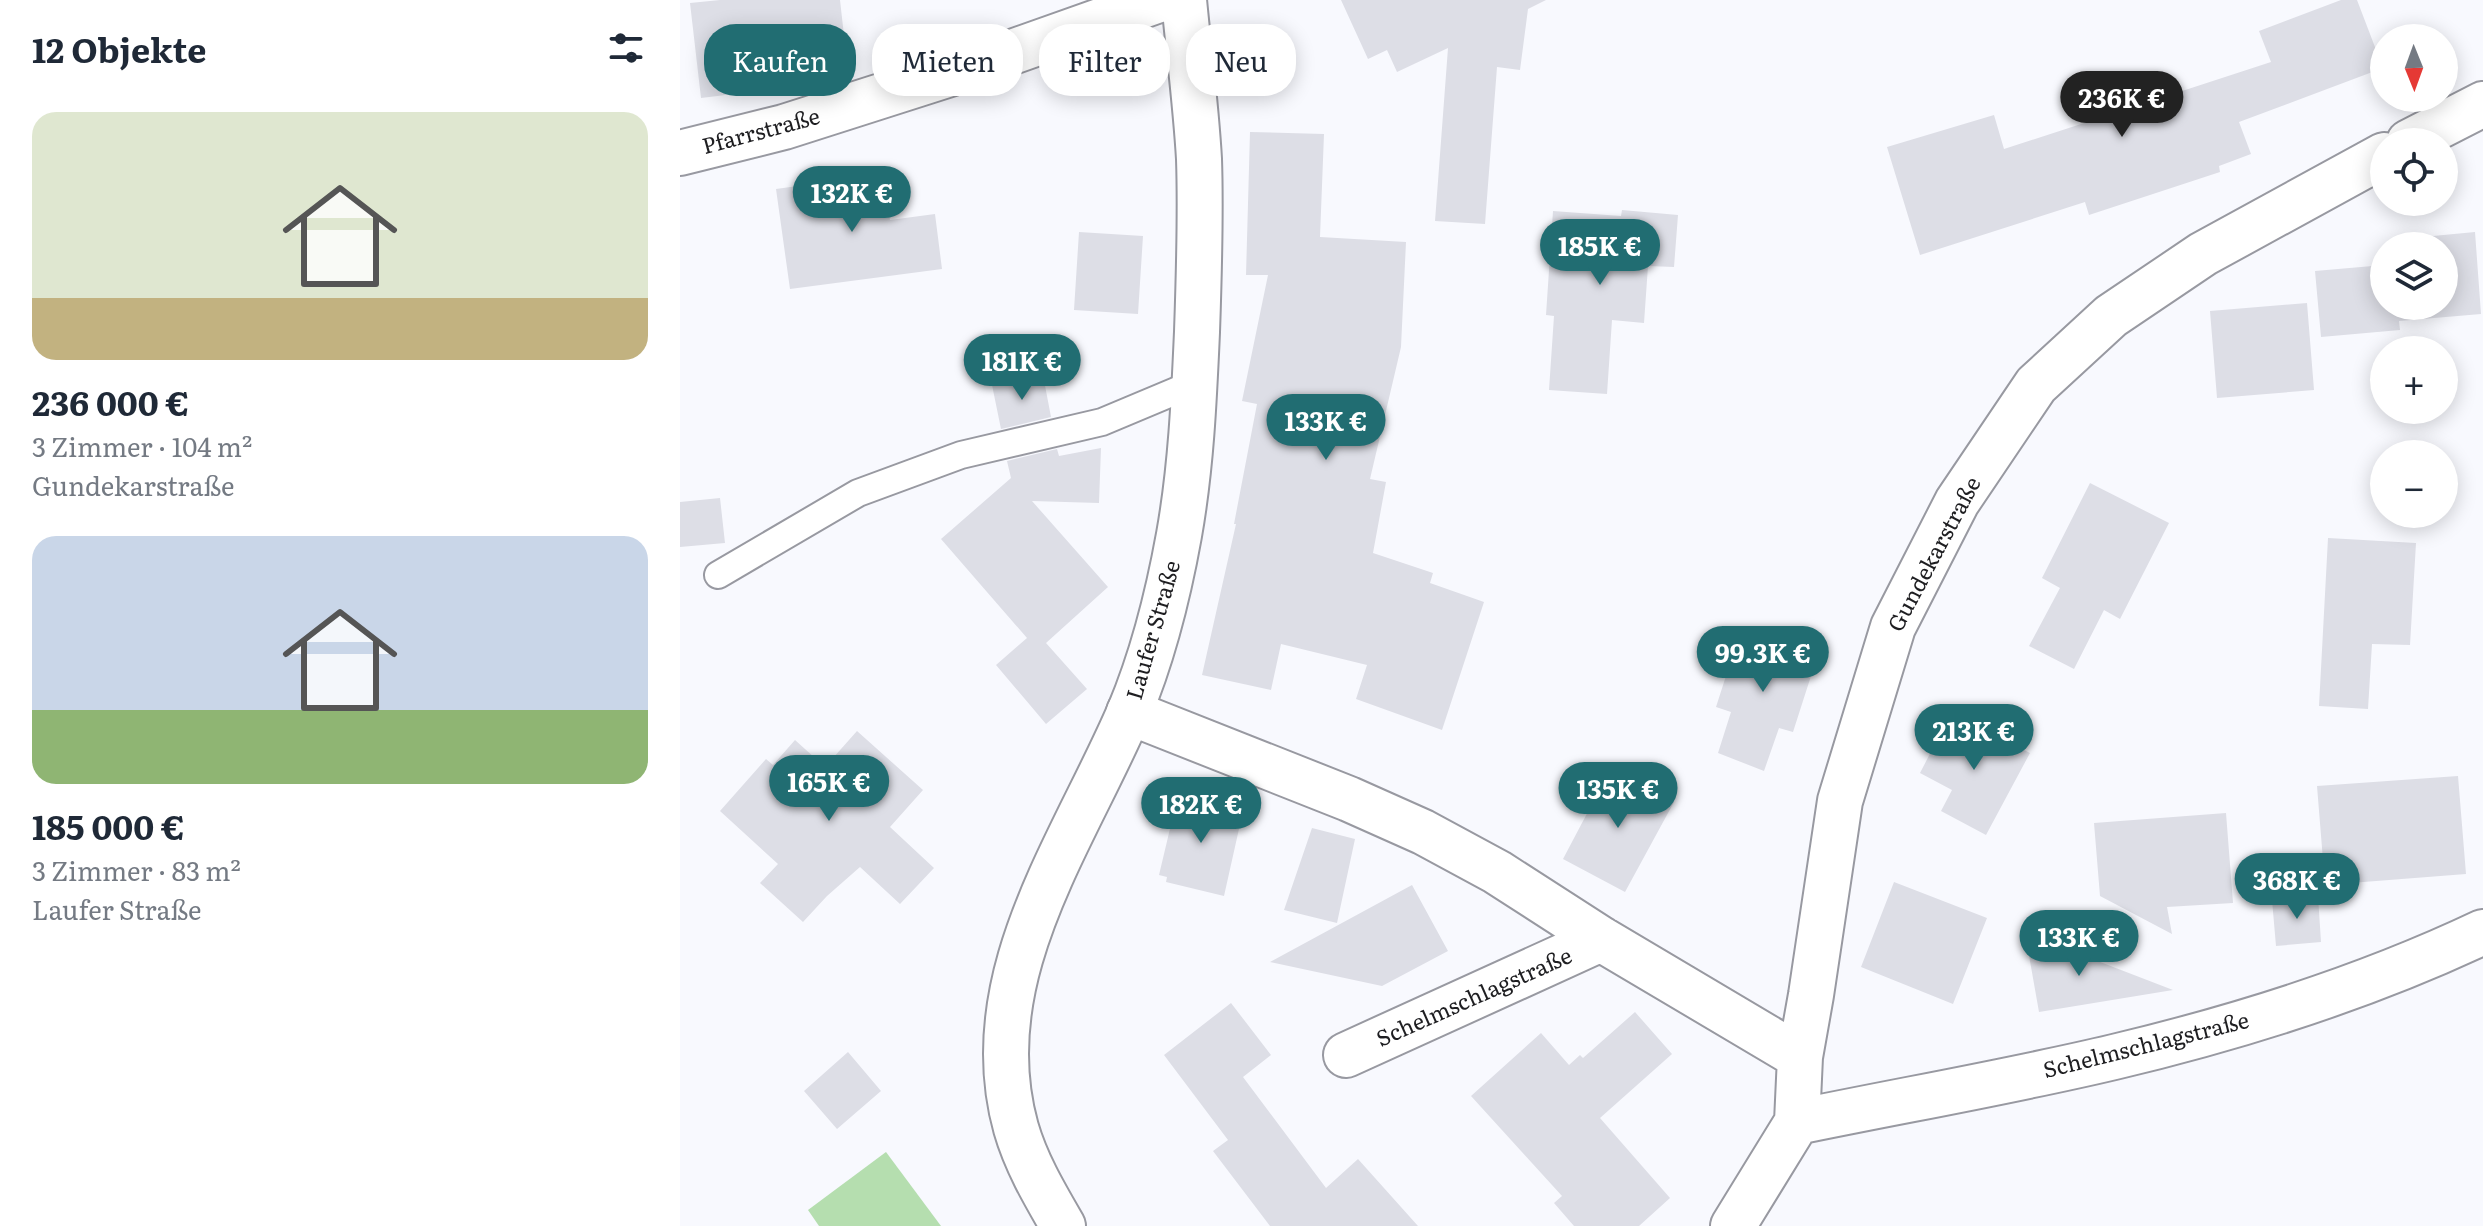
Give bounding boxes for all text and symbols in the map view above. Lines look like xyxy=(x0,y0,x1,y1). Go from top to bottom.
text: 12 Objekte xyxy=(32,23,206,73)
chip: Kaufen xyxy=(704,24,856,96)
chip: Mieten xyxy=(872,24,1023,96)
chip: Filter xyxy=(1039,24,1170,96)
chip: Neu xyxy=(1186,24,1296,96)
north arrow xyxy=(2370,24,2458,112)
map controls xyxy=(2370,24,2458,528)
icon: filters xyxy=(604,26,648,70)
pin: 236K € xyxy=(2057,71,2187,139)
text: 236K € xyxy=(2078,77,2166,116)
street label: Pfarrstraße xyxy=(698,98,823,161)
button: locate xyxy=(2370,128,2458,216)
icon: home xyxy=(268,164,412,308)
pin: 132K € xyxy=(787,166,917,234)
text: 132K € xyxy=(811,172,893,211)
pin: 185K € xyxy=(1535,219,1665,287)
text: 185K € xyxy=(1558,225,1642,264)
button: layers xyxy=(2370,232,2458,320)
pin: 181K € xyxy=(957,334,1087,402)
button: + xyxy=(2370,336,2458,424)
text: 181K € xyxy=(982,340,1062,379)
text: 236 000 € xyxy=(32,376,189,426)
pin: 133K € xyxy=(1261,394,1391,462)
text: 133K € xyxy=(1285,400,1367,439)
text: 3 Zimmer · 104 m² xyxy=(32,426,252,465)
button: − xyxy=(2370,440,2458,528)
text: Gundekarstraße xyxy=(32,465,235,504)
street label: Gundekarstraße xyxy=(1878,470,1987,637)
street label: Laufer Straße xyxy=(1116,556,1187,703)
icon: home xyxy=(268,588,412,732)
pin: 99.3K € xyxy=(1689,626,1837,694)
text: 99.3K € xyxy=(1715,632,1811,671)
pin: 213K € xyxy=(1909,704,2039,772)
text: 213K € xyxy=(1933,710,2015,749)
pin: 165K € xyxy=(764,755,894,823)
text: 165K € xyxy=(787,761,871,800)
pin: 135K € xyxy=(1553,762,1683,830)
text: 135K € xyxy=(1577,768,1659,807)
pin: 182K € xyxy=(1136,777,1266,845)
text: 182K € xyxy=(1159,783,1243,822)
text: 185 000 € xyxy=(32,800,185,850)
text: 3 Zimmer · 83 m² xyxy=(32,850,241,889)
pin: 368K € xyxy=(2232,853,2362,921)
text: 368K € xyxy=(2253,859,2341,898)
text: Laufer Straße xyxy=(32,889,202,928)
pin: 133K € xyxy=(2014,910,2144,978)
text: 133K € xyxy=(2038,916,2120,955)
street label: Schelmschlagstraße xyxy=(1370,938,1576,1054)
street label: Schelmschlagstraße xyxy=(2039,1002,2252,1085)

